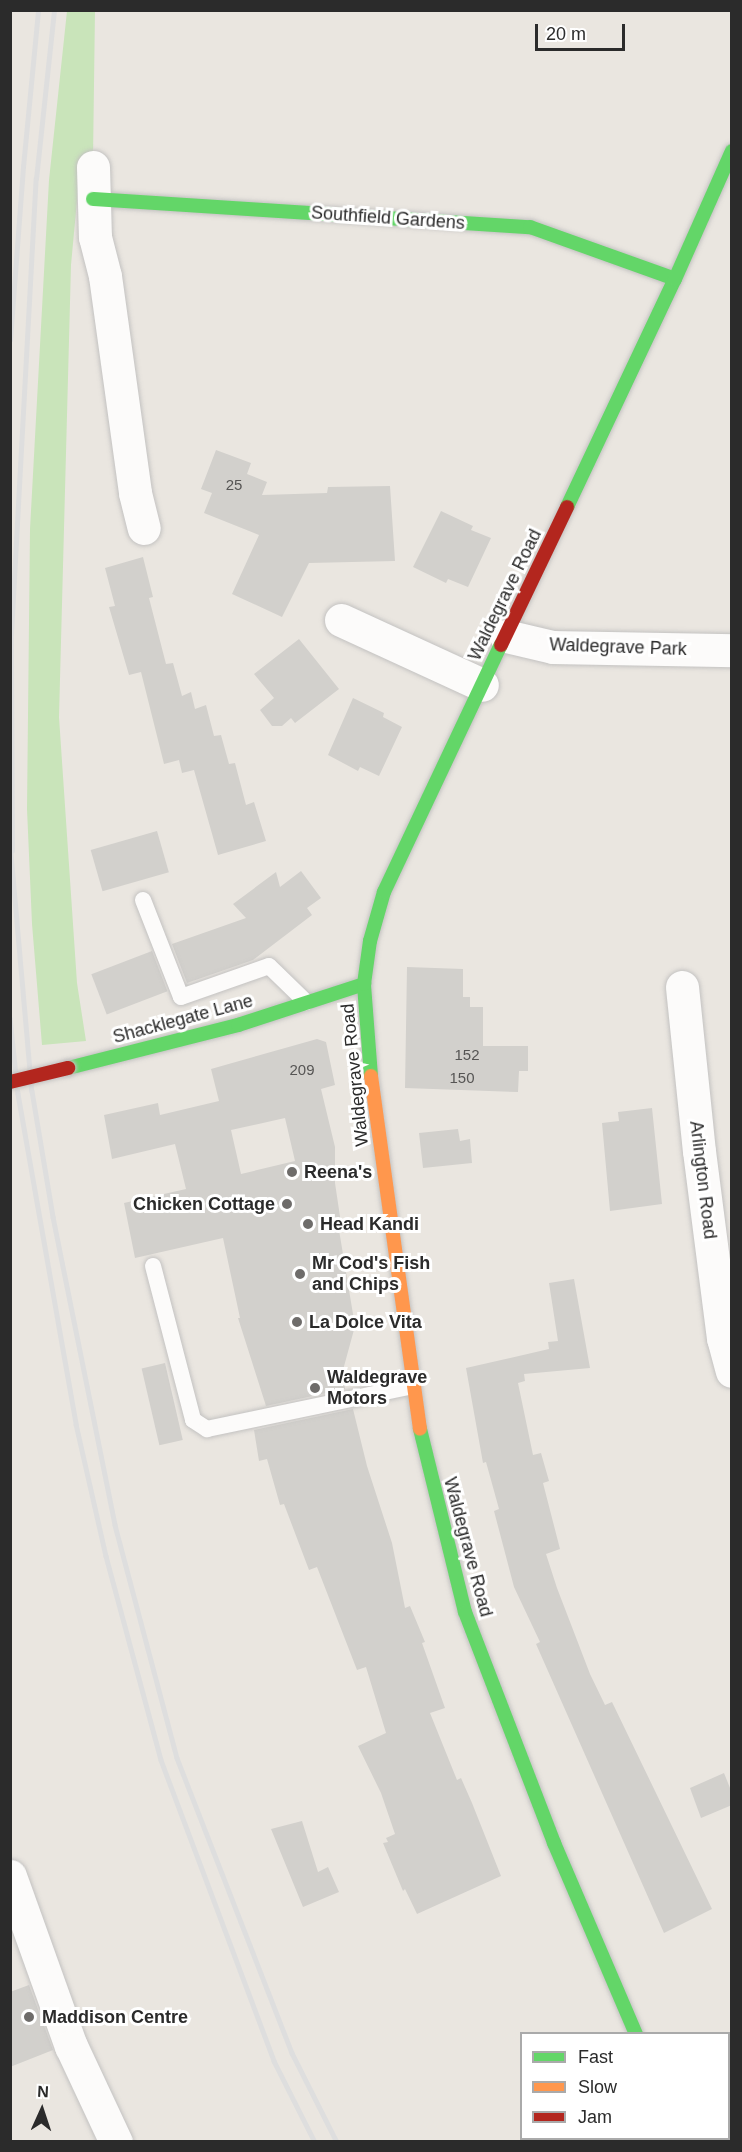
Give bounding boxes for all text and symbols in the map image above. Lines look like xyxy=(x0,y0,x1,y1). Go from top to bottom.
scale bar xyxy=(538,12,628,50)
text: 20 m xyxy=(546,24,586,44)
street label: Southfield Gardens xyxy=(310,202,466,234)
house number: 25 xyxy=(226,476,242,494)
street label: Waldegrave Road xyxy=(464,526,546,664)
street label: Waldegrave Park xyxy=(549,634,687,660)
street label: Shacklegate Lane xyxy=(111,990,255,1048)
street label: Waldegrave Road xyxy=(337,1003,373,1147)
house number: 152 xyxy=(454,1046,480,1064)
house number: 209 xyxy=(289,1061,315,1079)
house number: 150 xyxy=(449,1069,475,1087)
street label: Arlington Road xyxy=(685,1120,721,1240)
place label: Reena's xyxy=(304,1161,372,1183)
marker: Reena's xyxy=(285,1165,299,1179)
place label: Chicken Cottage xyxy=(133,1193,275,1215)
marker: Chicken Cottage xyxy=(280,1197,294,1211)
place label: Head Kandi xyxy=(320,1213,419,1235)
marker: Head Kandi xyxy=(301,1217,315,1231)
place label: Mr Cod's Fish and Chips xyxy=(312,1253,430,1296)
marker: Mr Cod's Fish and Chips xyxy=(293,1267,307,1281)
place label: La Dolce Vita xyxy=(309,1311,422,1333)
marker: La Dolce Vita xyxy=(290,1315,304,1329)
place label: Waldegrave Motors xyxy=(327,1367,427,1410)
marker: Waldegrave Motors xyxy=(308,1381,322,1395)
street label: Waldegrave Road xyxy=(439,1475,497,1619)
place label: Maddison Centre xyxy=(42,2006,188,2028)
marker: Maddison Centre xyxy=(20,2008,38,2026)
legend xyxy=(520,2032,730,2140)
text: Fast xyxy=(578,2047,613,2067)
text: Slow xyxy=(578,2077,617,2097)
north arrow xyxy=(12,2080,72,2140)
text: N xyxy=(37,2083,49,2100)
text: Jam xyxy=(578,2107,612,2127)

